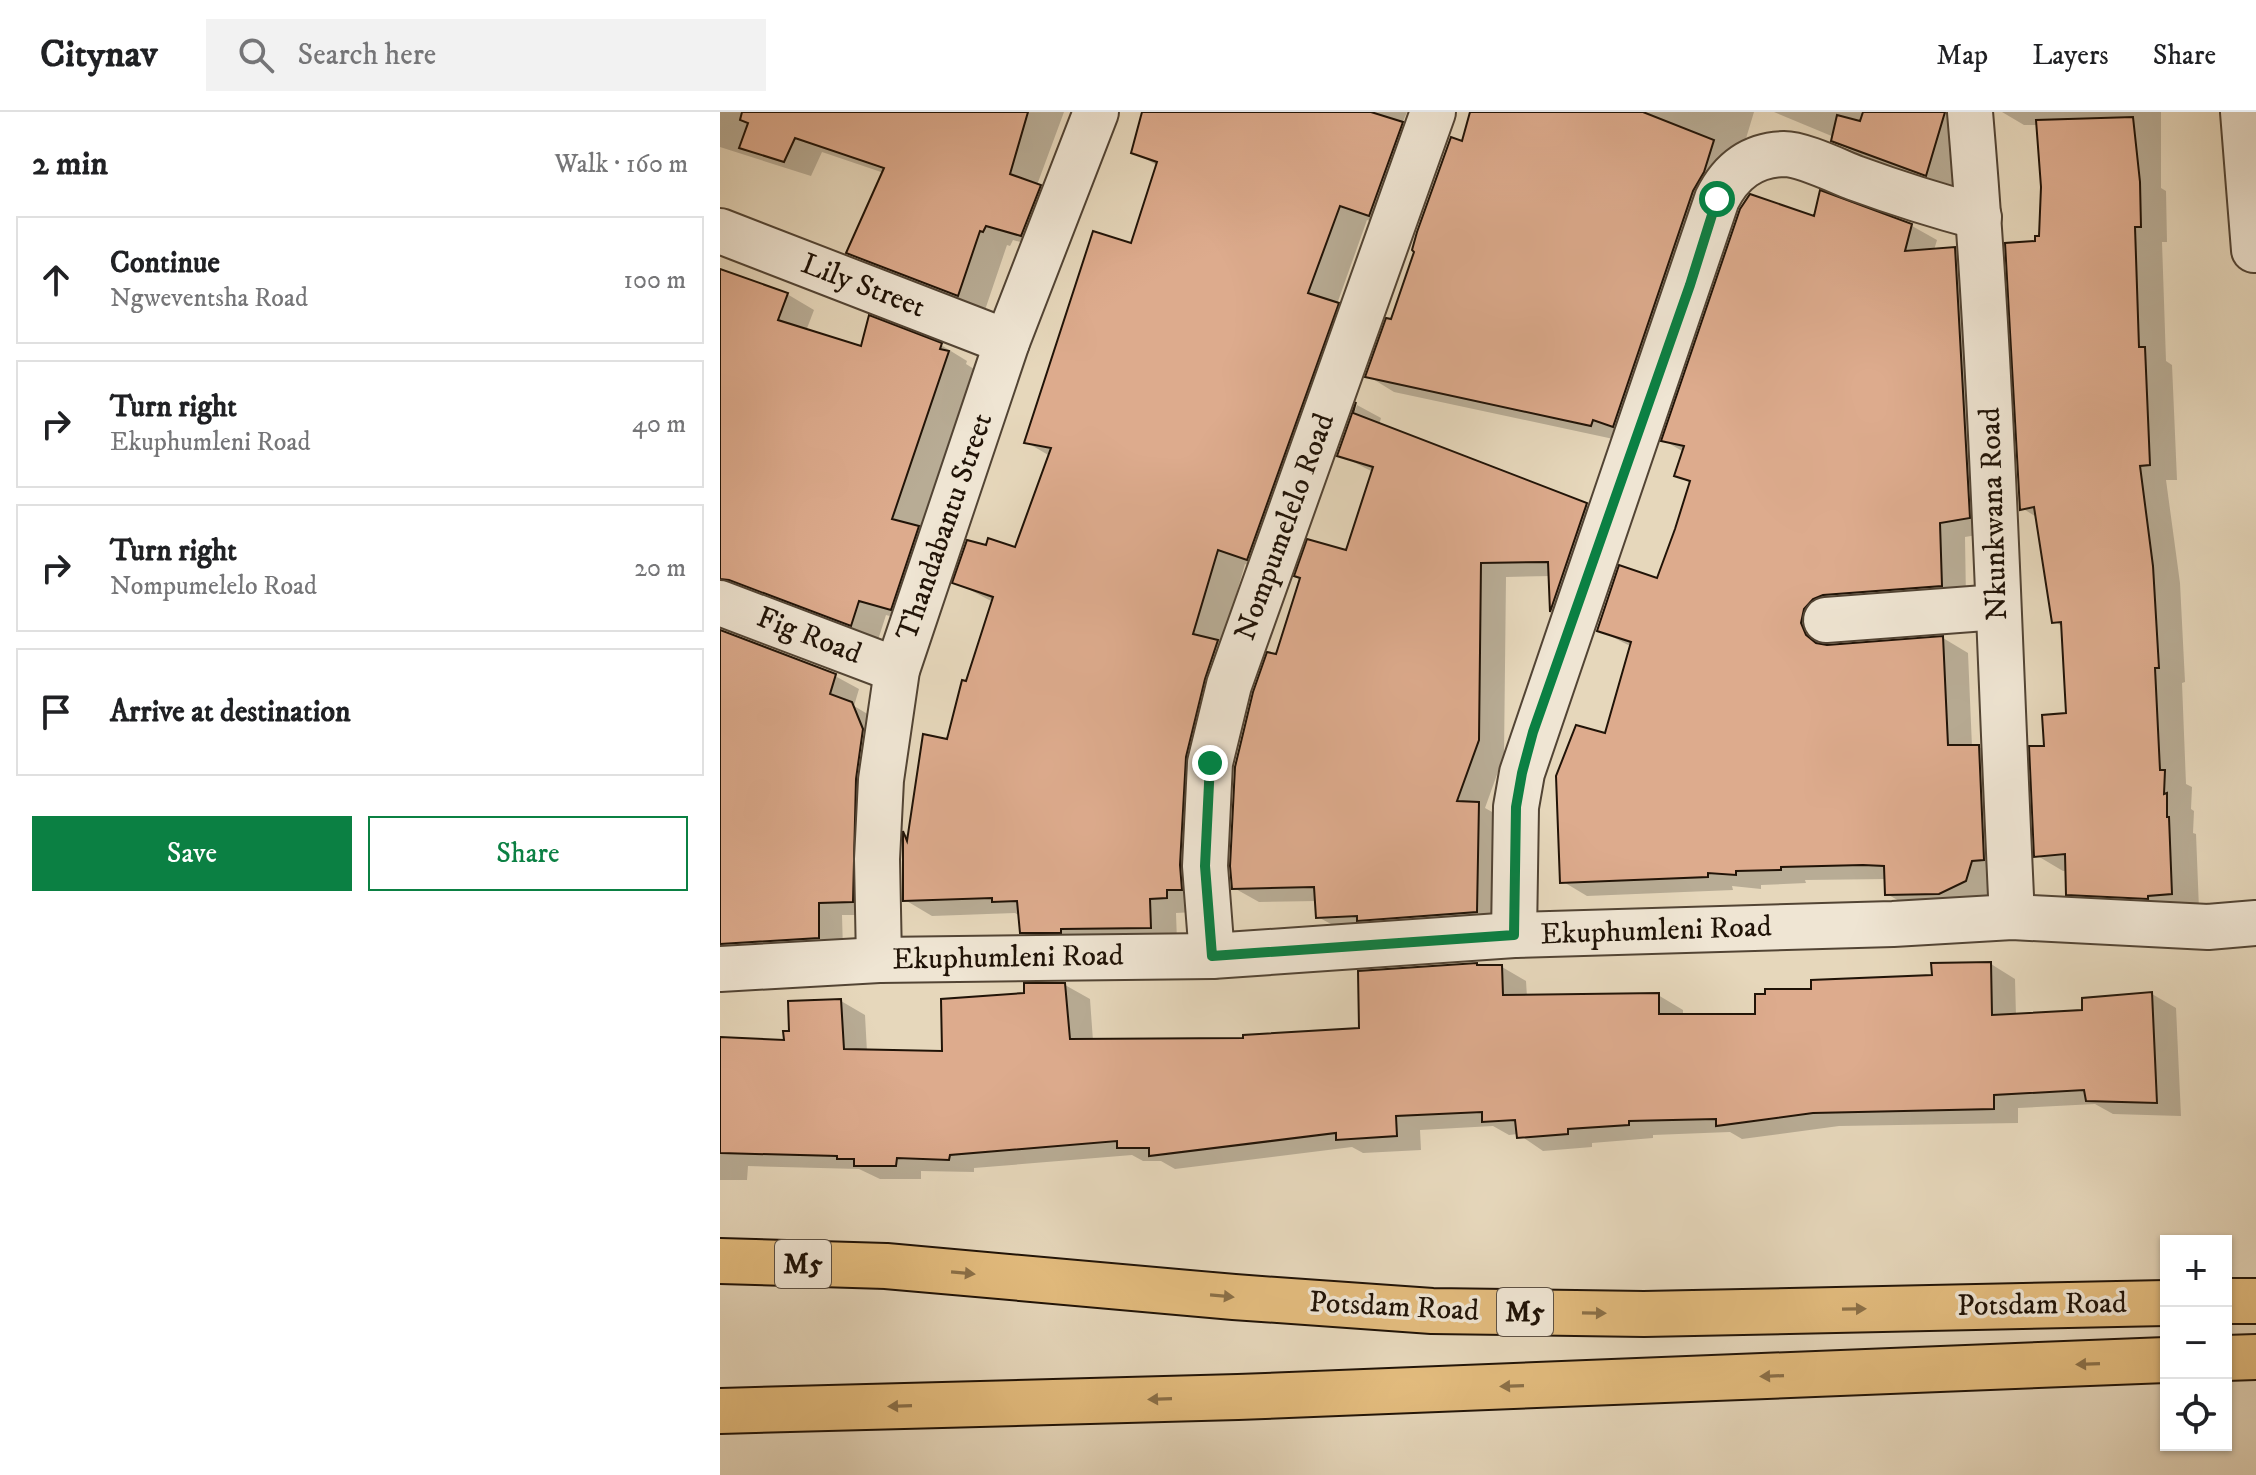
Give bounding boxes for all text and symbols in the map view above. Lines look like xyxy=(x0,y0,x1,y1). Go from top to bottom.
search box xyxy=(206,19,766,91)
text: Citynav xyxy=(40,31,158,79)
icon: search xyxy=(234,33,278,77)
text: Search here xyxy=(298,37,436,74)
text: Map xyxy=(1937,38,1988,73)
text: Layers xyxy=(2032,38,2109,73)
text: Share xyxy=(2153,38,2216,73)
text: 2 min xyxy=(32,143,108,185)
text: Walk · 160 m xyxy=(555,148,688,181)
route start xyxy=(1699,181,1735,217)
text: Continue xyxy=(110,245,220,282)
street label: Lily Street xyxy=(796,246,930,326)
icon: ahead xyxy=(34,258,78,302)
text: 100 m xyxy=(623,264,686,297)
text: Ngweventsha Road xyxy=(110,282,308,315)
text: Turn right xyxy=(110,389,237,426)
icon: right xyxy=(34,402,78,446)
street label: Nkunkwana Road xyxy=(1972,407,2016,621)
text: 40 m xyxy=(632,408,686,441)
street label: Thandabantu Street xyxy=(889,408,1001,646)
street label: Nompumelelo Road xyxy=(1227,408,1343,646)
text: Ekuphumleni Road xyxy=(110,426,310,459)
text: Turn right xyxy=(110,533,237,570)
icon: right xyxy=(34,546,78,590)
text: 20 m xyxy=(634,552,686,585)
text: Nompumelelo Road xyxy=(110,570,317,603)
street label: Fig Road xyxy=(751,599,867,673)
icon: arrive xyxy=(34,690,78,734)
text: Arrive at destination xyxy=(110,694,351,731)
route end xyxy=(1192,745,1228,781)
button: Save xyxy=(32,816,352,891)
button: Share xyxy=(368,816,688,891)
street label: Ekuphumleni Road xyxy=(1540,908,1772,954)
street label: Ekuphumleni Road xyxy=(892,937,1124,979)
map controls xyxy=(2160,1235,2232,1451)
button: + xyxy=(2160,1235,2232,1307)
road number: M5 xyxy=(775,1240,831,1288)
one-way arrow xyxy=(951,1267,976,1280)
street label: Potsdam Road xyxy=(1308,1284,1480,1330)
street label: Potsdam Road xyxy=(1957,1285,2127,1325)
road number: M5 xyxy=(1497,1288,1553,1336)
one-way arrow xyxy=(1210,1290,1235,1303)
one-way arrow xyxy=(1842,1303,1867,1315)
one-way arrow xyxy=(1582,1307,1607,1319)
button: − xyxy=(2160,1307,2232,1379)
one-way arrow xyxy=(2075,1357,2100,1370)
one-way arrow xyxy=(1759,1369,1784,1382)
button: locate xyxy=(2160,1379,2232,1451)
one-way arrow xyxy=(1500,1380,1525,1393)
one-way arrow xyxy=(1147,1392,1172,1405)
one-way arrow xyxy=(887,1399,912,1412)

